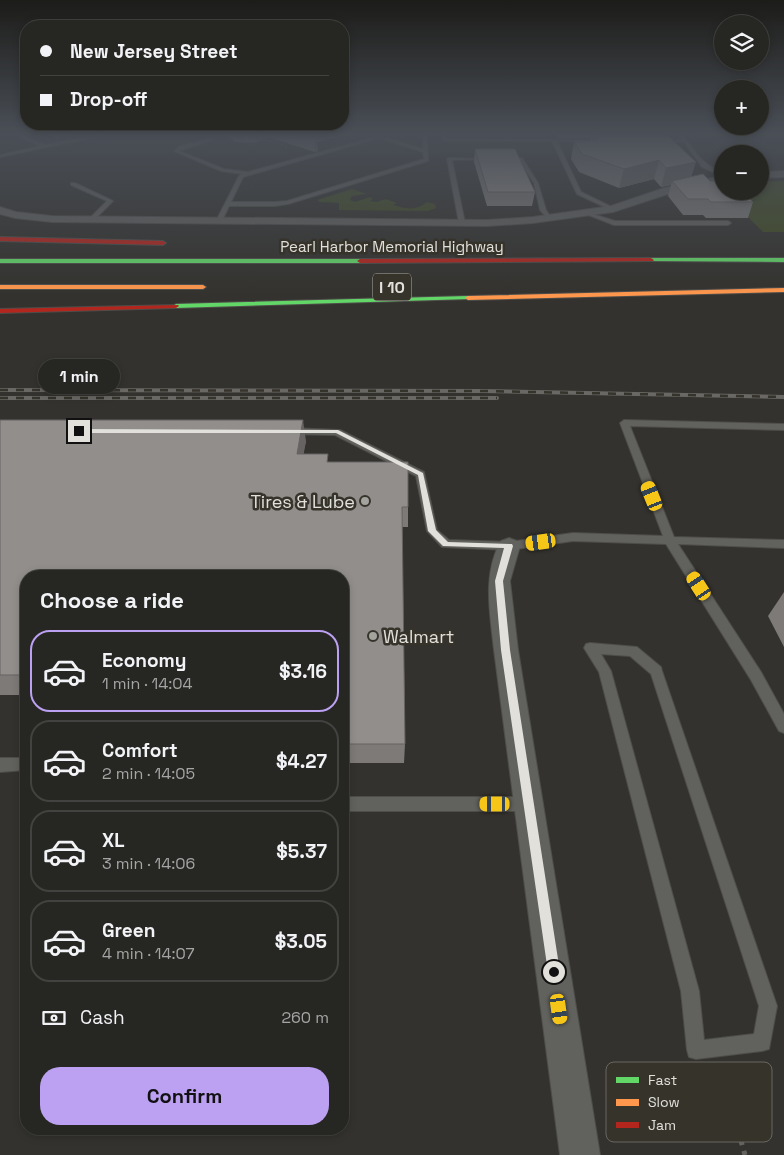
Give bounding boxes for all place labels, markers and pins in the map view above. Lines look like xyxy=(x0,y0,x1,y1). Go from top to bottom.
place label: Tires & Lube xyxy=(250,490,355,513)
marker: Tires & Lube xyxy=(359,495,371,507)
place label: Walmart xyxy=(383,625,454,648)
marker: Walmart xyxy=(367,630,379,642)

